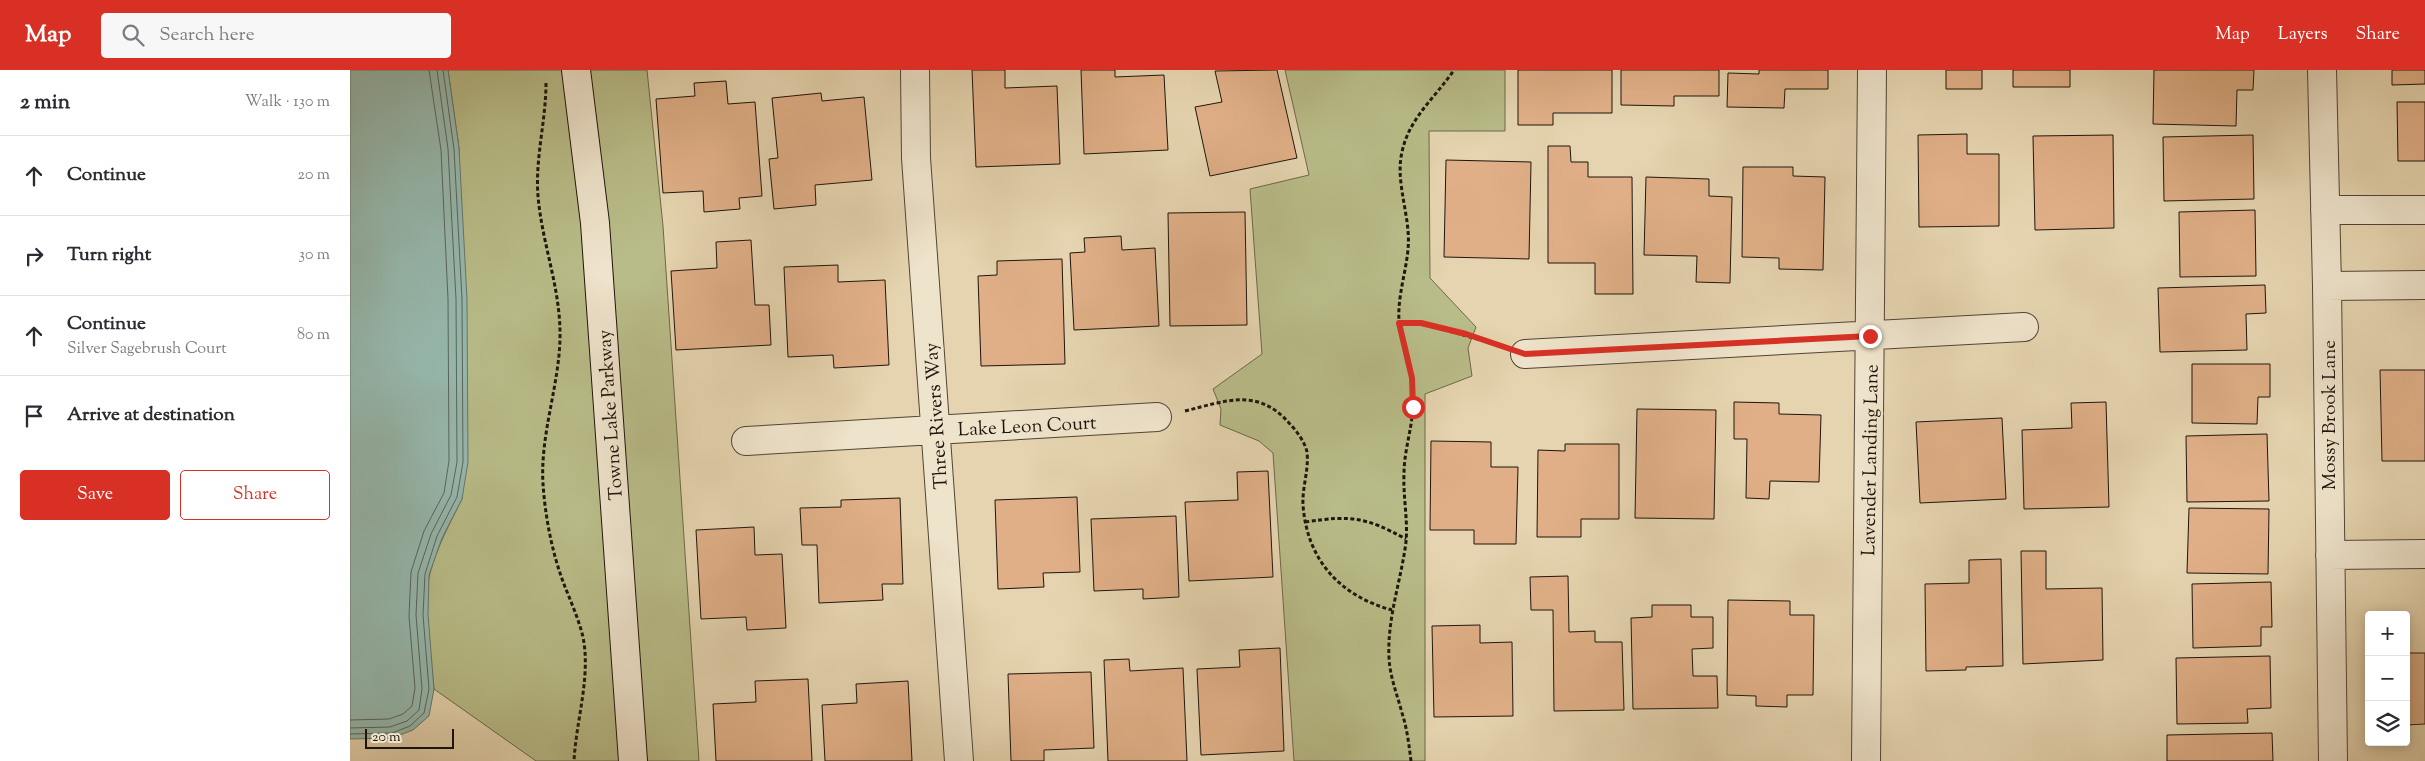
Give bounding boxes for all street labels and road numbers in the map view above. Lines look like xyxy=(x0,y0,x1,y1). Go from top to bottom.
street label: Towne Lake Parkway xyxy=(592,328,631,501)
street label: Mossy Brook Lane xyxy=(2317,340,2344,490)
street label: Three Rivers Way xyxy=(919,341,956,490)
street label: Lavender Landing Lane xyxy=(1856,364,1887,556)
street label: Lake Leon Court xyxy=(957,410,1098,445)

